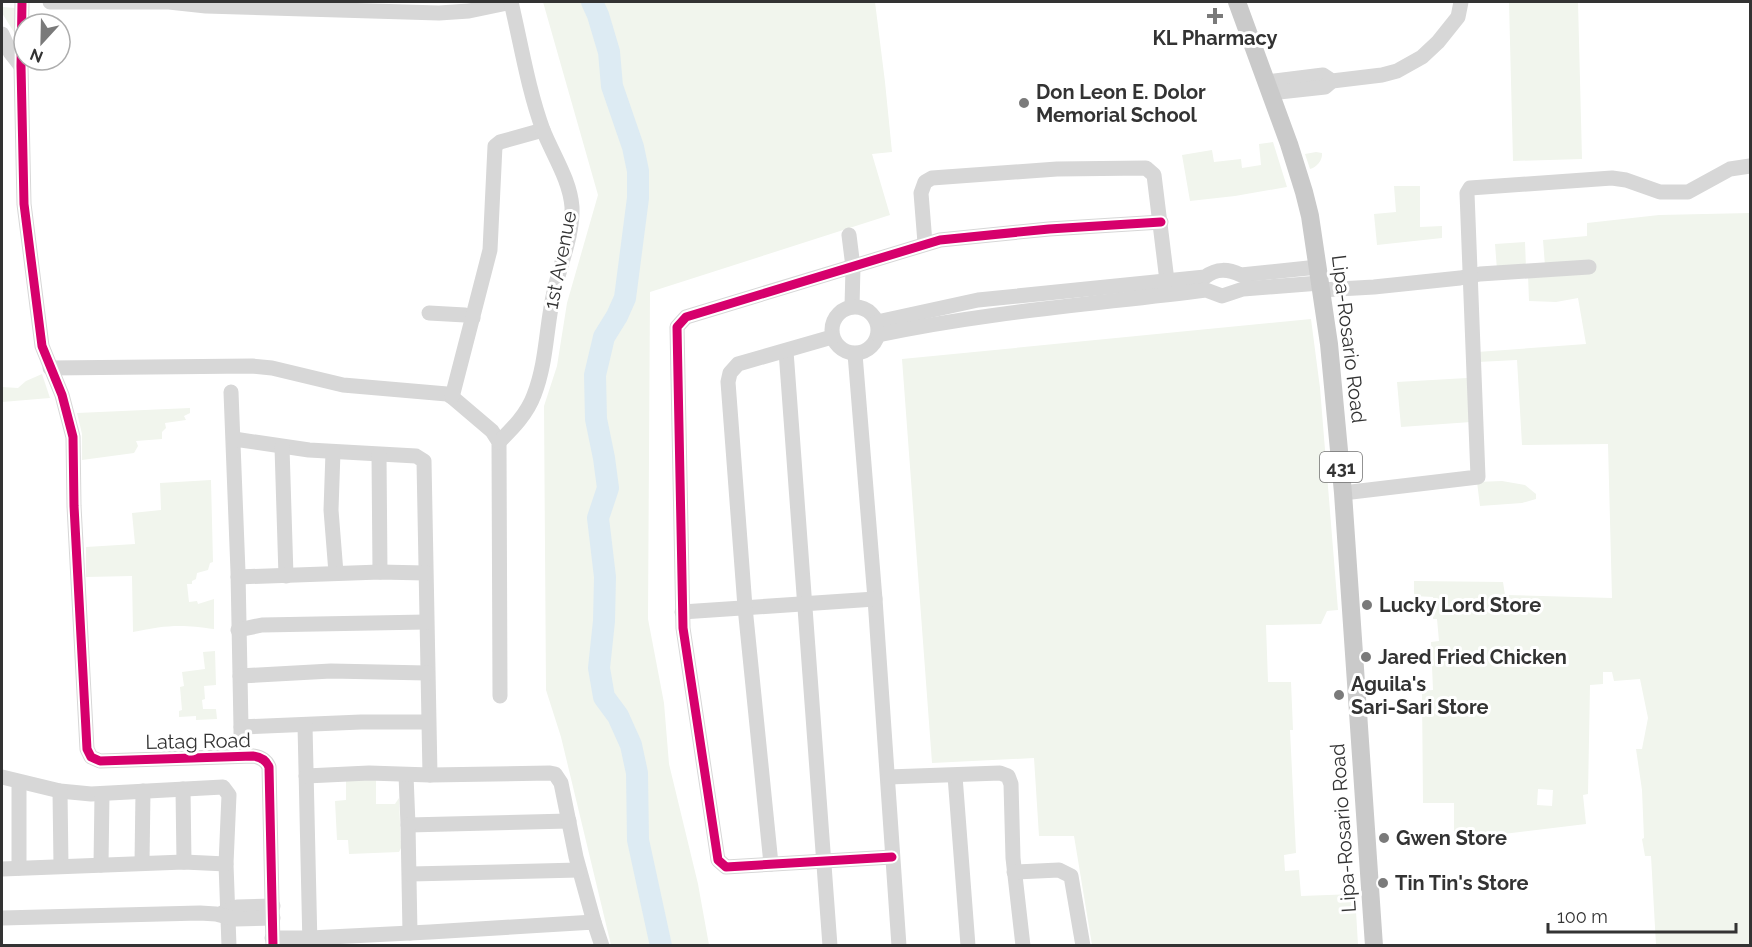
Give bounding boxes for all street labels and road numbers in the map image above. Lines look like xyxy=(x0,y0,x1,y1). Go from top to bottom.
street label: 1st Avenue xyxy=(539,209,581,311)
street label: Lipa-Rosario Road xyxy=(1327,254,1371,424)
road number: 431 xyxy=(1320,452,1362,482)
street label: Latag Road xyxy=(145,728,251,754)
street label: Lipa-Rosario Road xyxy=(1325,743,1361,913)

